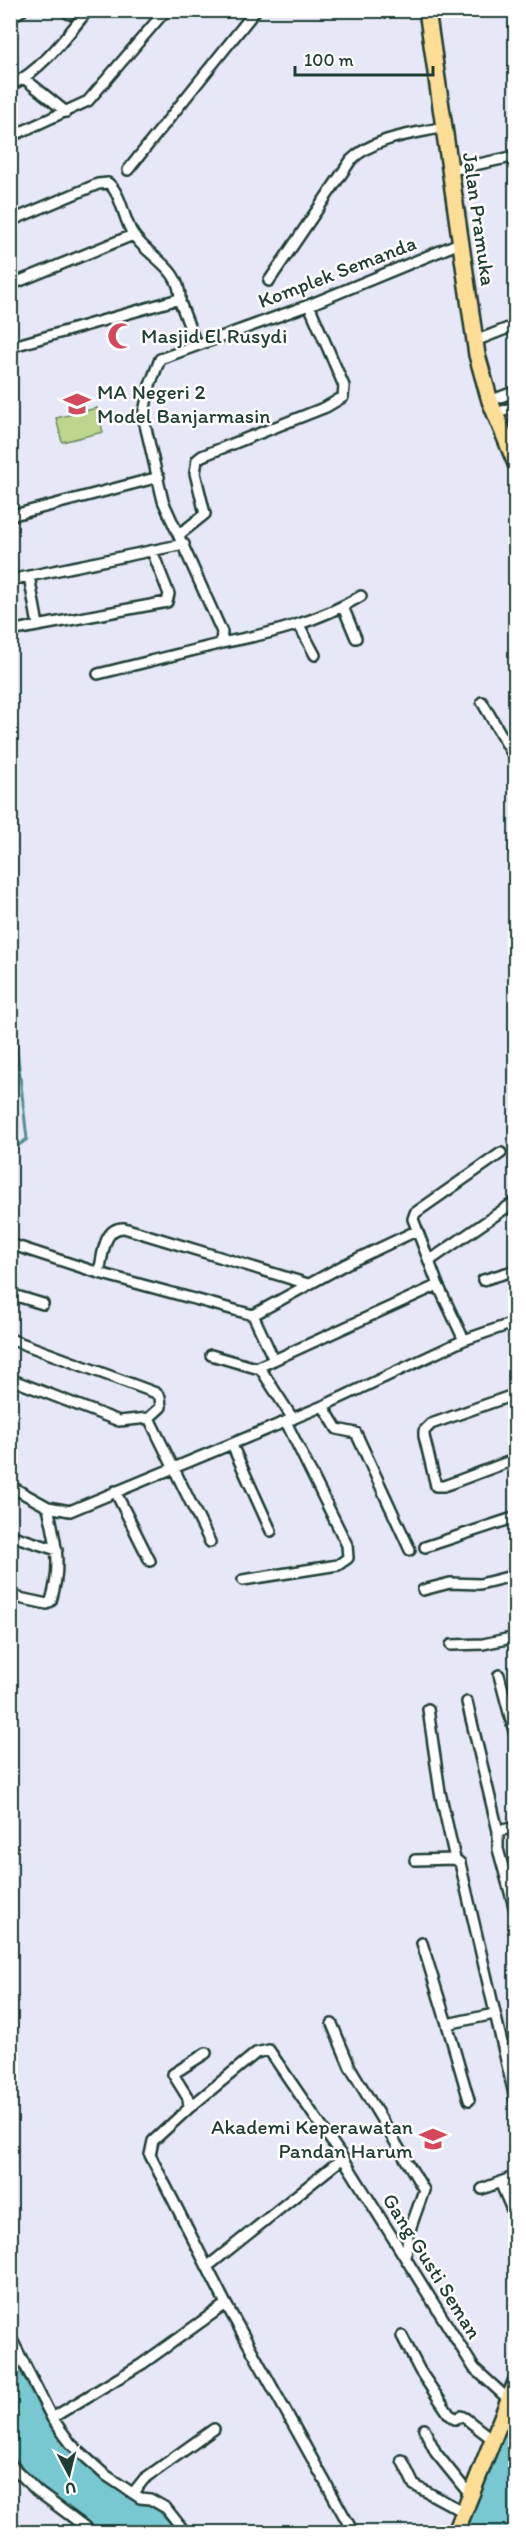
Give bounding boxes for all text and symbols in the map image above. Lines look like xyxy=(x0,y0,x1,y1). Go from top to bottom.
scale bar xyxy=(295,39,433,77)
text: 100 m xyxy=(304,49,354,71)
street label: Jalan Pramuka xyxy=(458,151,501,287)
street label: Komplek Semanda xyxy=(254,230,419,313)
mosque icon: Masjid El Rusydi xyxy=(106,321,136,351)
place label: Masjid El Rusydi xyxy=(141,323,287,348)
place label: MA Negeri 2 Model Banjarmasin xyxy=(97,379,271,428)
school or university icon: MA Negeri 2 Model Banjarmasin xyxy=(62,389,92,419)
place label: Akademi Keperawatan Pandan Harum xyxy=(211,2114,413,2163)
school or university icon: Akademi Keperawatan Pandan Harum xyxy=(418,2124,448,2154)
street label: Gang Gusti Seman xyxy=(378,2188,487,2343)
north arrow xyxy=(39,2444,99,2504)
text: U xyxy=(64,2478,77,2498)

